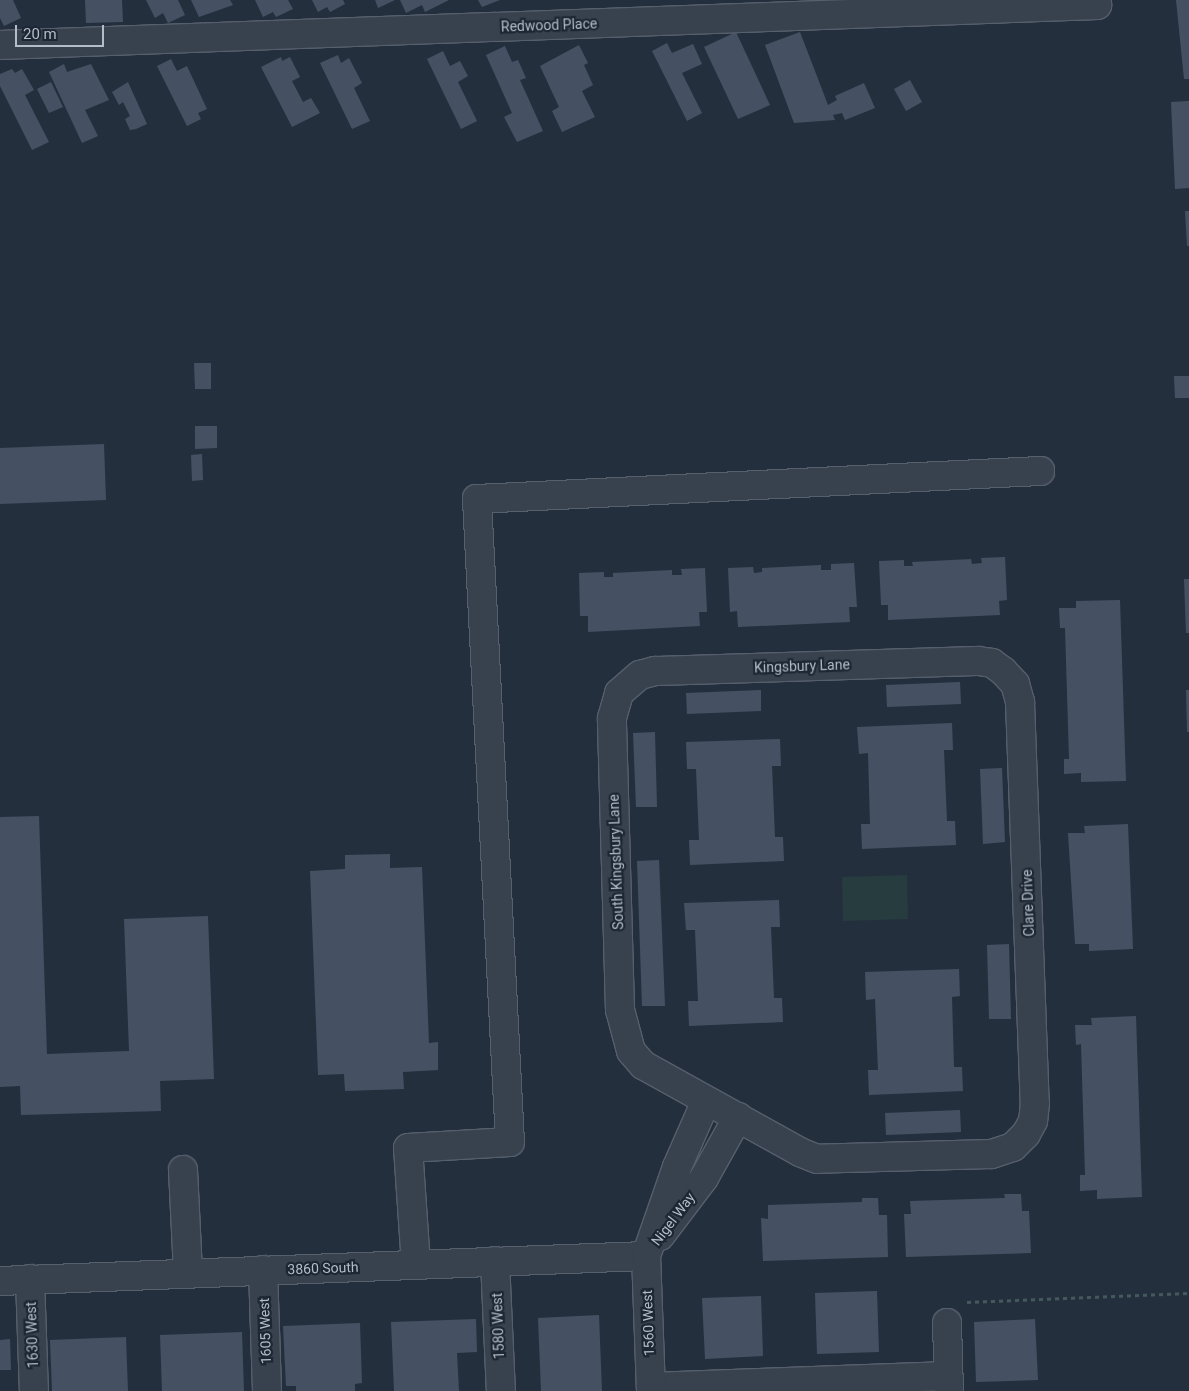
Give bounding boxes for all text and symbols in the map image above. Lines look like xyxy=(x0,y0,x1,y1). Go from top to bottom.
scale bar xyxy=(18,15,106,47)
street label: Redwood Place xyxy=(501,15,597,35)
text: 20 m xyxy=(23,25,57,43)
street label: Kingsbury Lane xyxy=(754,656,850,676)
street label: South Kingsbury Lane xyxy=(605,794,627,930)
street label: Clare Drive xyxy=(1018,869,1038,937)
street label: Nigel Way xyxy=(648,1189,698,1249)
street label: 3860 South xyxy=(287,1258,359,1278)
street label: 1560 West xyxy=(638,1290,658,1356)
street label: 1580 West xyxy=(488,1293,508,1359)
street label: 1605 West xyxy=(255,1298,275,1364)
street label: 1630 West xyxy=(22,1302,42,1368)

